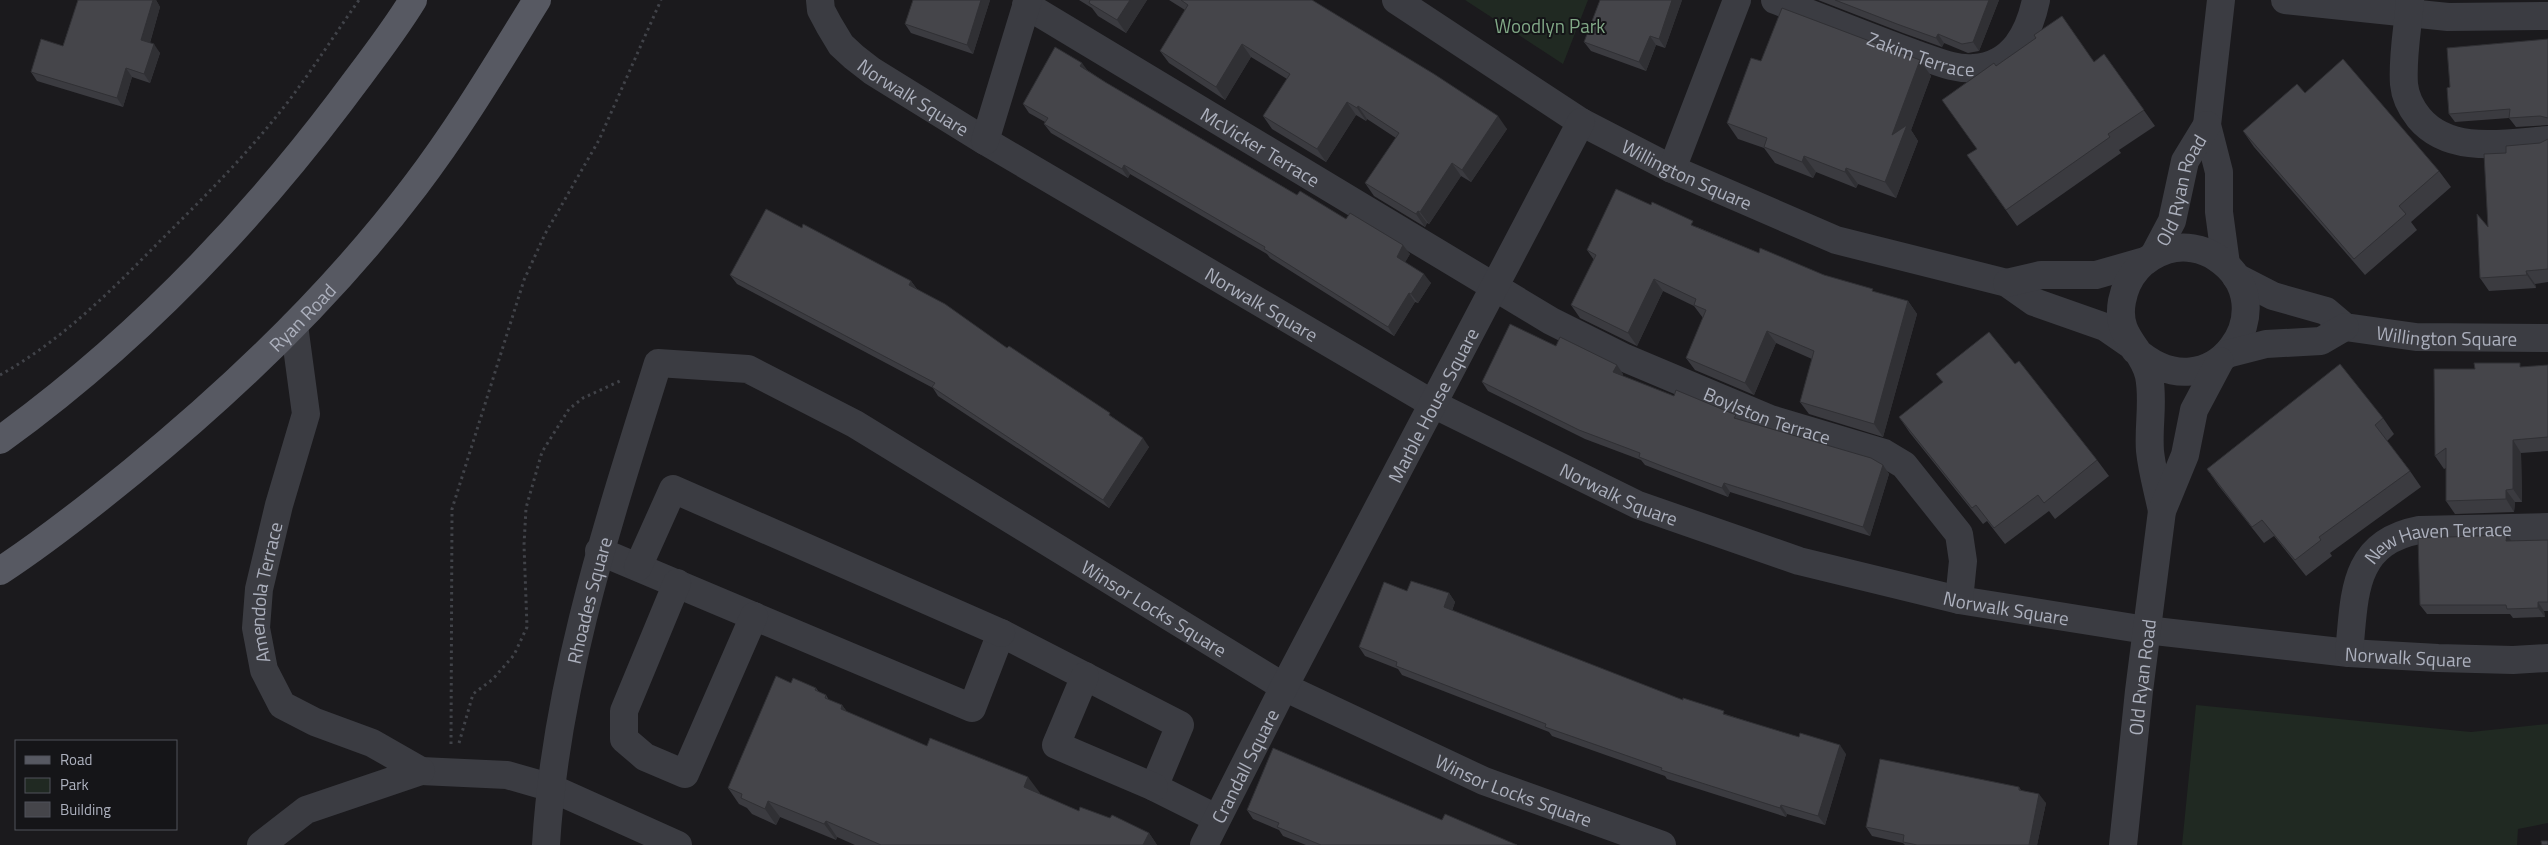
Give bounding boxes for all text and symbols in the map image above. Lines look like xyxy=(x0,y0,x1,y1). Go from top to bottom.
park label: Woodlyn Park xyxy=(1495,11,1605,40)
street label: Zakim Terrace xyxy=(1863,23,1975,83)
street label: Norwalk Square xyxy=(852,51,975,143)
street label: McVicker Terrace xyxy=(1195,99,1326,194)
street label: Old Ryan Road xyxy=(2147,128,2213,251)
street label: Willington Square xyxy=(1617,131,1757,217)
street label: Norwalk Square xyxy=(1200,259,1324,348)
street label: Ryan Road xyxy=(261,276,342,358)
street label: Willington Square xyxy=(2375,317,2517,352)
street label: Marble House Square xyxy=(1380,322,1485,487)
street label: Boylston Terrace xyxy=(1699,378,1834,451)
street label: Norwalk Square xyxy=(1555,454,1682,532)
street label: New Haven Terrace xyxy=(2356,513,2512,570)
street label: Amendola Terrace xyxy=(242,519,289,666)
street label: Rhoades Square xyxy=(558,533,619,666)
street label: Winsor Locks Square xyxy=(1076,552,1233,663)
street label: Norwalk Square xyxy=(1941,582,2071,632)
street label: Old Ryan Road xyxy=(2120,617,2163,737)
street label: Norwalk Square xyxy=(2344,638,2472,673)
street label: Crandall Square xyxy=(1203,703,1285,828)
legend xyxy=(15,740,178,830)
street label: Winsor Locks Square xyxy=(1431,746,1596,833)
text: Road xyxy=(60,748,92,771)
text: Park xyxy=(60,773,89,796)
text: Building xyxy=(60,798,111,821)

